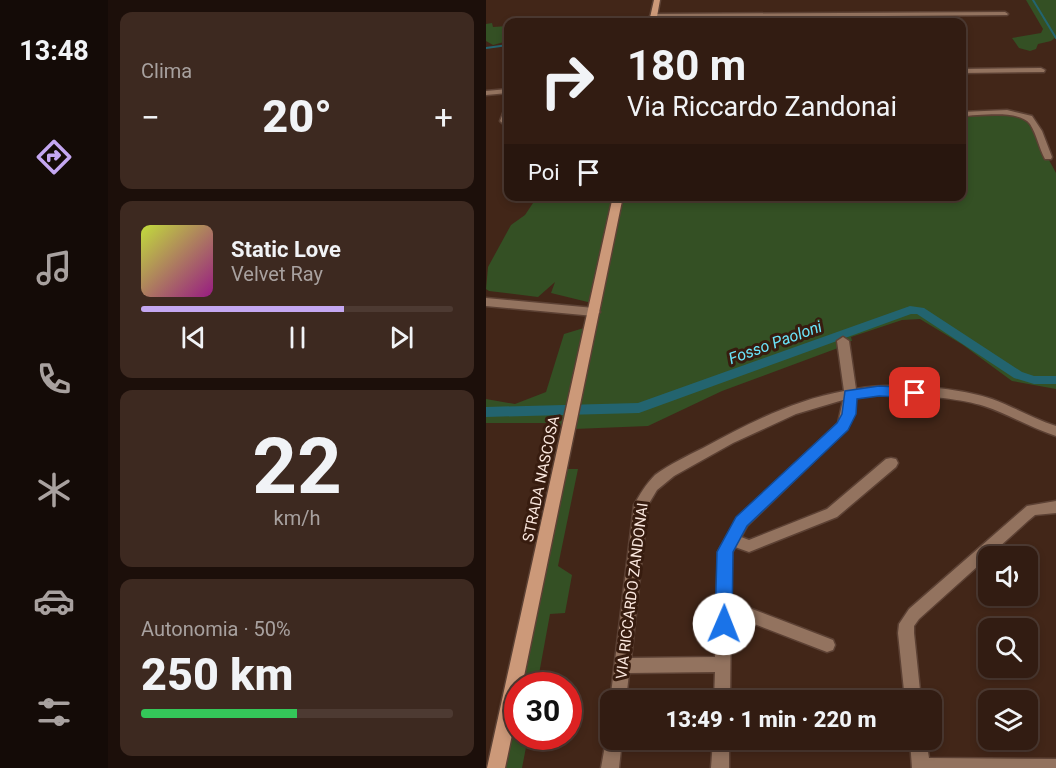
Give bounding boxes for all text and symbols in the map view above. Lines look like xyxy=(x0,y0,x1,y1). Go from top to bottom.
text: 13:48 xyxy=(19,35,89,67)
text: 180 m xyxy=(627,41,746,90)
icon: right xyxy=(528,42,606,120)
text: Clima xyxy=(141,59,192,83)
text: 20° xyxy=(262,90,332,143)
text: Via Riccardo Zandonai xyxy=(627,91,897,123)
text: − xyxy=(141,98,160,137)
text: + xyxy=(434,98,453,137)
icon: directions xyxy=(33,136,75,178)
icon: arrive xyxy=(572,156,605,189)
text: Poi xyxy=(528,160,560,185)
text: Static Love xyxy=(231,237,341,262)
icon: music xyxy=(33,247,75,289)
text: Velvet Ray xyxy=(231,262,323,286)
water label: Fosso Paoloni xyxy=(726,317,825,368)
icon: previous xyxy=(177,321,210,354)
icon: pause xyxy=(281,321,314,354)
icon: next xyxy=(385,321,418,354)
icon: phone xyxy=(33,358,75,400)
pin xyxy=(889,367,940,418)
icon: arrive xyxy=(898,376,931,409)
street label: STRADA NASCOSA xyxy=(519,414,563,544)
text: 22 xyxy=(252,421,342,512)
icon: climate xyxy=(33,469,75,511)
street label: VIA RICCARDO ZANDONAI xyxy=(612,502,652,680)
text: km/h xyxy=(274,506,320,530)
map controls xyxy=(978,546,1038,750)
button: sound xyxy=(978,546,1038,606)
icon: car xyxy=(33,580,75,622)
position arrow xyxy=(692,592,756,656)
text: Autonomia · 50% xyxy=(141,617,291,641)
button: search xyxy=(978,618,1038,678)
text: 250 km xyxy=(141,648,293,701)
speed limit sign: 30 xyxy=(504,672,582,750)
button: layers xyxy=(978,690,1038,750)
icon: filters xyxy=(33,691,75,733)
text: 13:49 · 1 min · 220 m xyxy=(666,707,876,732)

